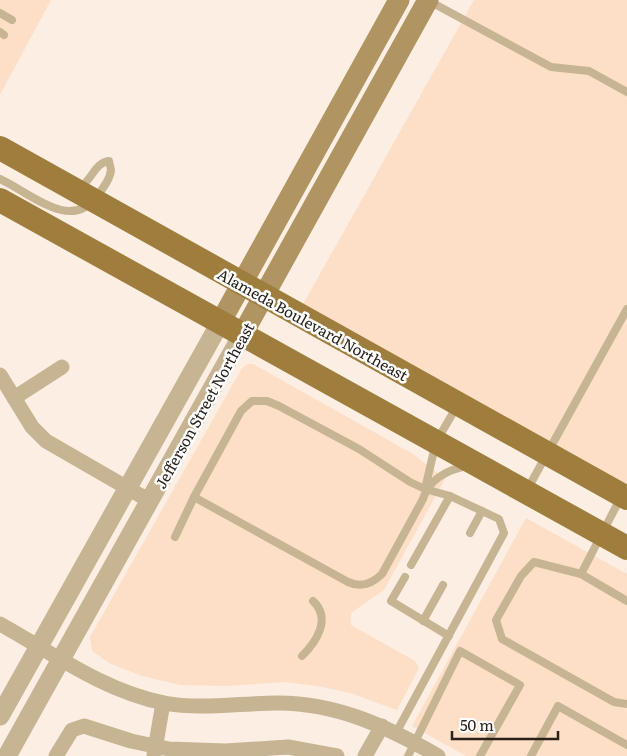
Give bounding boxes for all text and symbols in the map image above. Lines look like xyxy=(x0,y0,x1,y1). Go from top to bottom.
street label: Alameda Boulevard Northeast xyxy=(214,262,412,386)
street label: Jefferson Street Northeast xyxy=(149,318,259,492)
scale bar xyxy=(452,708,558,740)
text: 50 m xyxy=(460,713,494,736)

